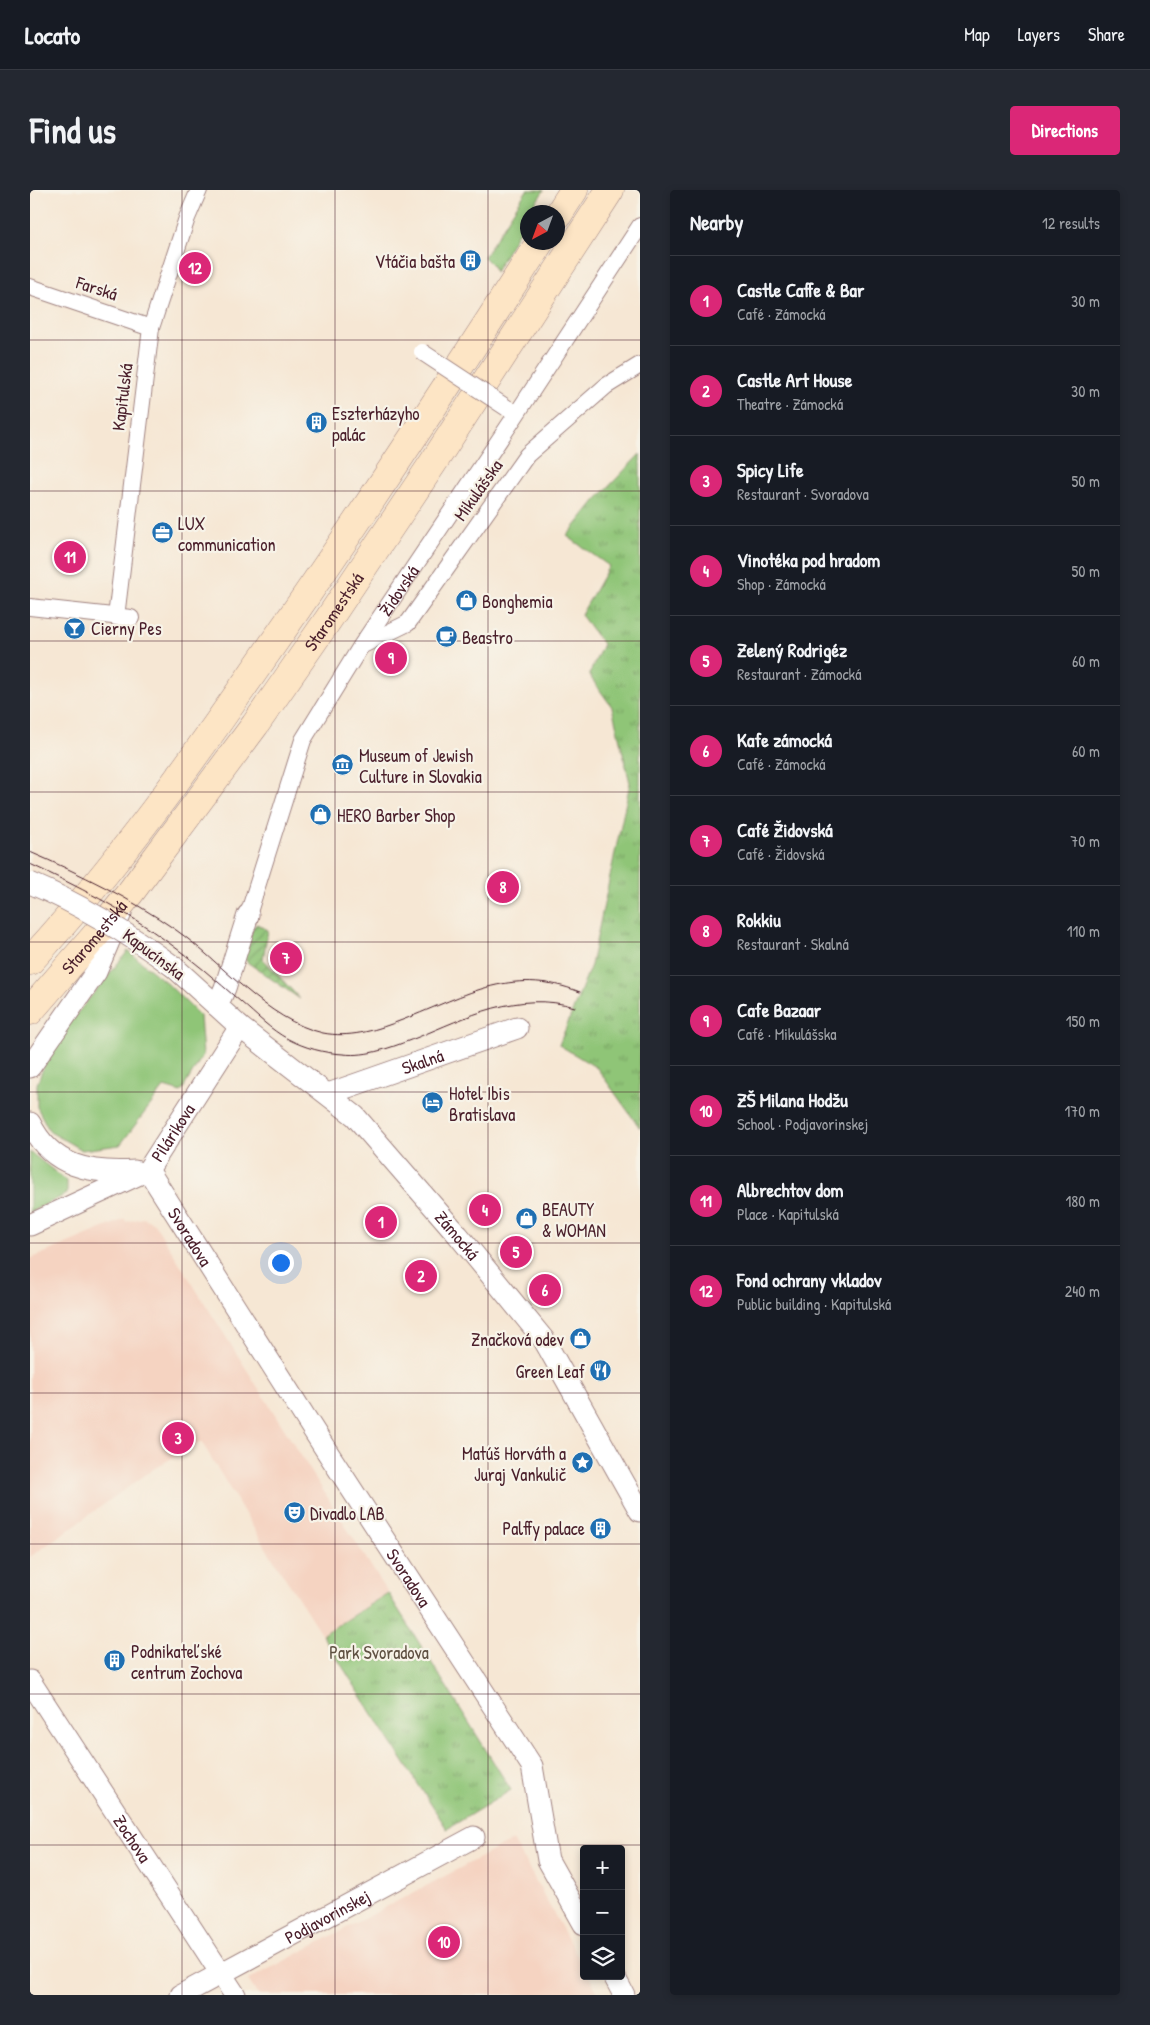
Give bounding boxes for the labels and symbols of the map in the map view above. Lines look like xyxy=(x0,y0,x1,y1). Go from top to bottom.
north arrow xyxy=(520,205,565,250)
pin: 12 xyxy=(179,249,211,287)
place label: Vtáčia bašta xyxy=(375,249,455,274)
building icon: Vtáčia bašta xyxy=(459,249,483,273)
street label: Farská xyxy=(72,269,121,306)
street label: Kapitulská xyxy=(105,362,139,432)
place label: Eszterházyho palác xyxy=(332,401,420,447)
building icon: Eszterházyho palác xyxy=(304,411,328,435)
street label: Mikulášska xyxy=(448,454,508,526)
place label: LUX communication xyxy=(178,511,276,557)
office icon: LUX communication xyxy=(150,521,174,545)
pin: 11 xyxy=(54,538,86,576)
street label: Židovská xyxy=(372,560,424,621)
street label: Staromestská xyxy=(298,567,369,656)
shop icon: Bonghemia xyxy=(454,589,478,613)
place label: Bonghemia xyxy=(482,589,553,614)
bar icon: Cierny Pes xyxy=(63,616,87,640)
place label: Cierny Pes xyxy=(91,616,162,641)
cafe icon: Beastro xyxy=(434,625,458,649)
place label: Beastro xyxy=(462,625,513,650)
pin: 9 xyxy=(375,639,407,677)
place label: Museum of Jewish Culture in Slovakia xyxy=(359,743,482,789)
museum icon: Museum of Jewish Culture in Slovakia xyxy=(331,753,355,777)
shop icon: HERO Barber Shop xyxy=(309,803,333,827)
place label: HERO Barber Shop xyxy=(337,803,456,828)
pin: 8 xyxy=(487,868,519,906)
street label: Staromestská xyxy=(55,894,132,979)
street label: Kapucínska xyxy=(118,922,190,986)
pin: 7 xyxy=(270,939,302,977)
street label: Skalná xyxy=(398,1042,447,1080)
place label: Hotel Ibis Bratislava xyxy=(449,1081,515,1127)
hotel icon: Hotel Ibis Bratislava xyxy=(421,1091,445,1115)
street label: Pilárikova xyxy=(144,1098,200,1166)
pin: 4 xyxy=(469,1191,501,1229)
place label: BEAUTY & WOMAN xyxy=(542,1197,606,1243)
street label: Svoradova xyxy=(162,1202,218,1271)
pin: 1 xyxy=(365,1203,397,1241)
street label: Zámocká xyxy=(430,1205,486,1265)
shop icon: BEAUTY & WOMAN xyxy=(514,1207,538,1231)
pin: 5 xyxy=(500,1233,532,1271)
your location xyxy=(268,1250,294,1276)
pin: 2 xyxy=(405,1257,437,1295)
pin: 6 xyxy=(529,1271,561,1309)
place label: Značková odev xyxy=(471,1327,564,1352)
shop icon: Značková odev xyxy=(568,1327,592,1351)
place label: Green Leaf xyxy=(515,1359,586,1384)
restaurant icon: Green Leaf xyxy=(589,1359,613,1383)
pin: 3 xyxy=(162,1419,194,1457)
place label: Matúš Horváth a Juraj Vankulič xyxy=(462,1441,566,1487)
place icon: Matúš Horváth a Juraj Vankulič xyxy=(570,1451,594,1475)
theatre icon: Divadlo LAB xyxy=(282,1501,306,1525)
place label: Divadlo LAB xyxy=(310,1501,385,1526)
place label: Palffy palace xyxy=(503,1516,585,1541)
building icon: Palffy palace xyxy=(589,1516,613,1540)
street label: Svoradova xyxy=(381,1543,437,1612)
place label: Podnikateľské centrum Zochova xyxy=(131,1639,242,1685)
park label: Park Svoradova xyxy=(329,1640,429,1665)
building icon: Podnikateľské centrum Zochova xyxy=(103,1649,127,1673)
street label: Zochova xyxy=(108,1810,158,1867)
street label: Podjavorinskej xyxy=(280,1883,374,1949)
pin: 10 xyxy=(428,1923,460,1961)

